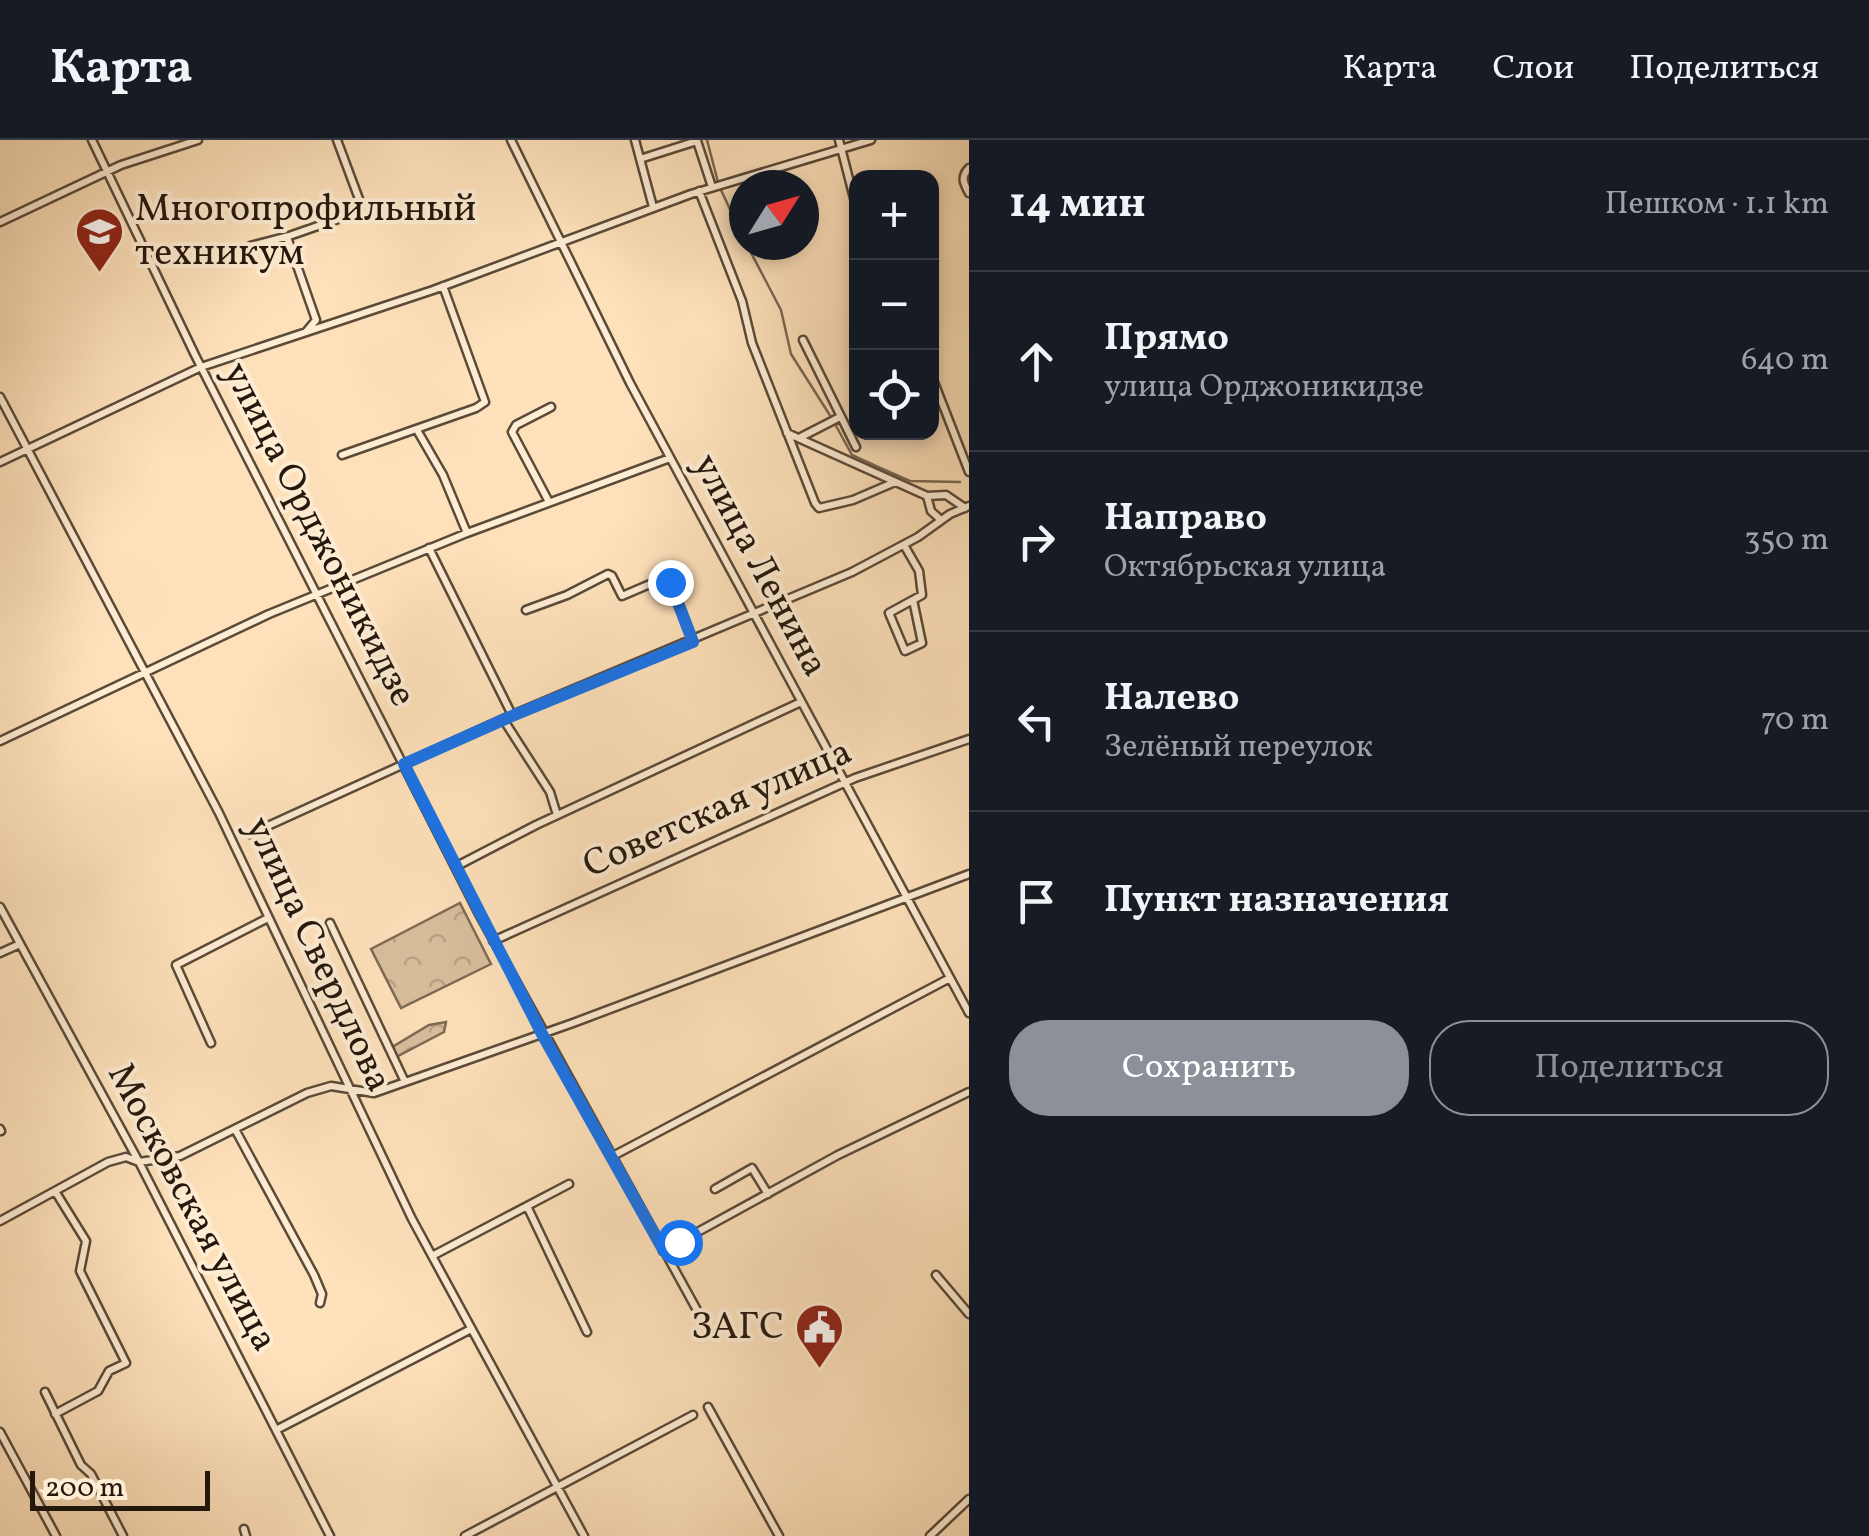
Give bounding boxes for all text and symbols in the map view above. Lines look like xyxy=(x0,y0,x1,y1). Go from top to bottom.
text: Карта xyxy=(50,36,193,103)
text: Карта xyxy=(1342,45,1437,93)
text: Слои xyxy=(1492,45,1574,93)
text: Поделиться xyxy=(1629,45,1819,93)
north arrow xyxy=(729,170,819,260)
map controls xyxy=(849,170,939,440)
button: + xyxy=(849,170,939,260)
text: 14 мин xyxy=(1009,176,1146,235)
text: Пешком · 1.1 km xyxy=(1605,183,1829,227)
place label: Многопрофильный техникум xyxy=(135,184,476,281)
school or university icon: Многопрофильный техникум xyxy=(74,206,126,274)
button: − xyxy=(849,260,939,350)
text: Прямо xyxy=(1104,313,1229,366)
icon: ahead xyxy=(1009,334,1064,389)
text: 640 m xyxy=(1741,339,1829,383)
button: locate xyxy=(849,350,939,440)
street label: улица Орджоникидзе xyxy=(208,354,428,716)
text: улица Орджоникидзе xyxy=(1104,366,1424,410)
street label: улица Ленина xyxy=(678,445,840,687)
text: Направо xyxy=(1104,493,1267,546)
icon: right xyxy=(1009,514,1064,569)
text: 350 m xyxy=(1744,519,1829,563)
text: Октябрьская улица xyxy=(1104,546,1386,590)
route end xyxy=(648,560,694,606)
text: Налево xyxy=(1104,673,1240,726)
icon: left xyxy=(1009,694,1064,749)
text: 70 m xyxy=(1761,699,1829,743)
text: Зелёный переулок xyxy=(1104,726,1373,770)
street label: Советская улица xyxy=(575,727,861,893)
street label: улица Свердлова xyxy=(230,809,404,1101)
icon: arrive xyxy=(1009,874,1064,929)
text: Пункт назначения xyxy=(1104,875,1449,928)
button: Сохранить xyxy=(1009,1020,1409,1116)
button: Поделиться xyxy=(1429,1020,1829,1116)
street label: Московская улица xyxy=(93,1055,289,1361)
route start xyxy=(657,1220,703,1266)
place label: ЗАГС xyxy=(691,1302,784,1355)
public building icon: ЗАГС xyxy=(793,1302,845,1370)
scale bar xyxy=(30,1466,210,1510)
text: 200 m xyxy=(45,1469,124,1508)

